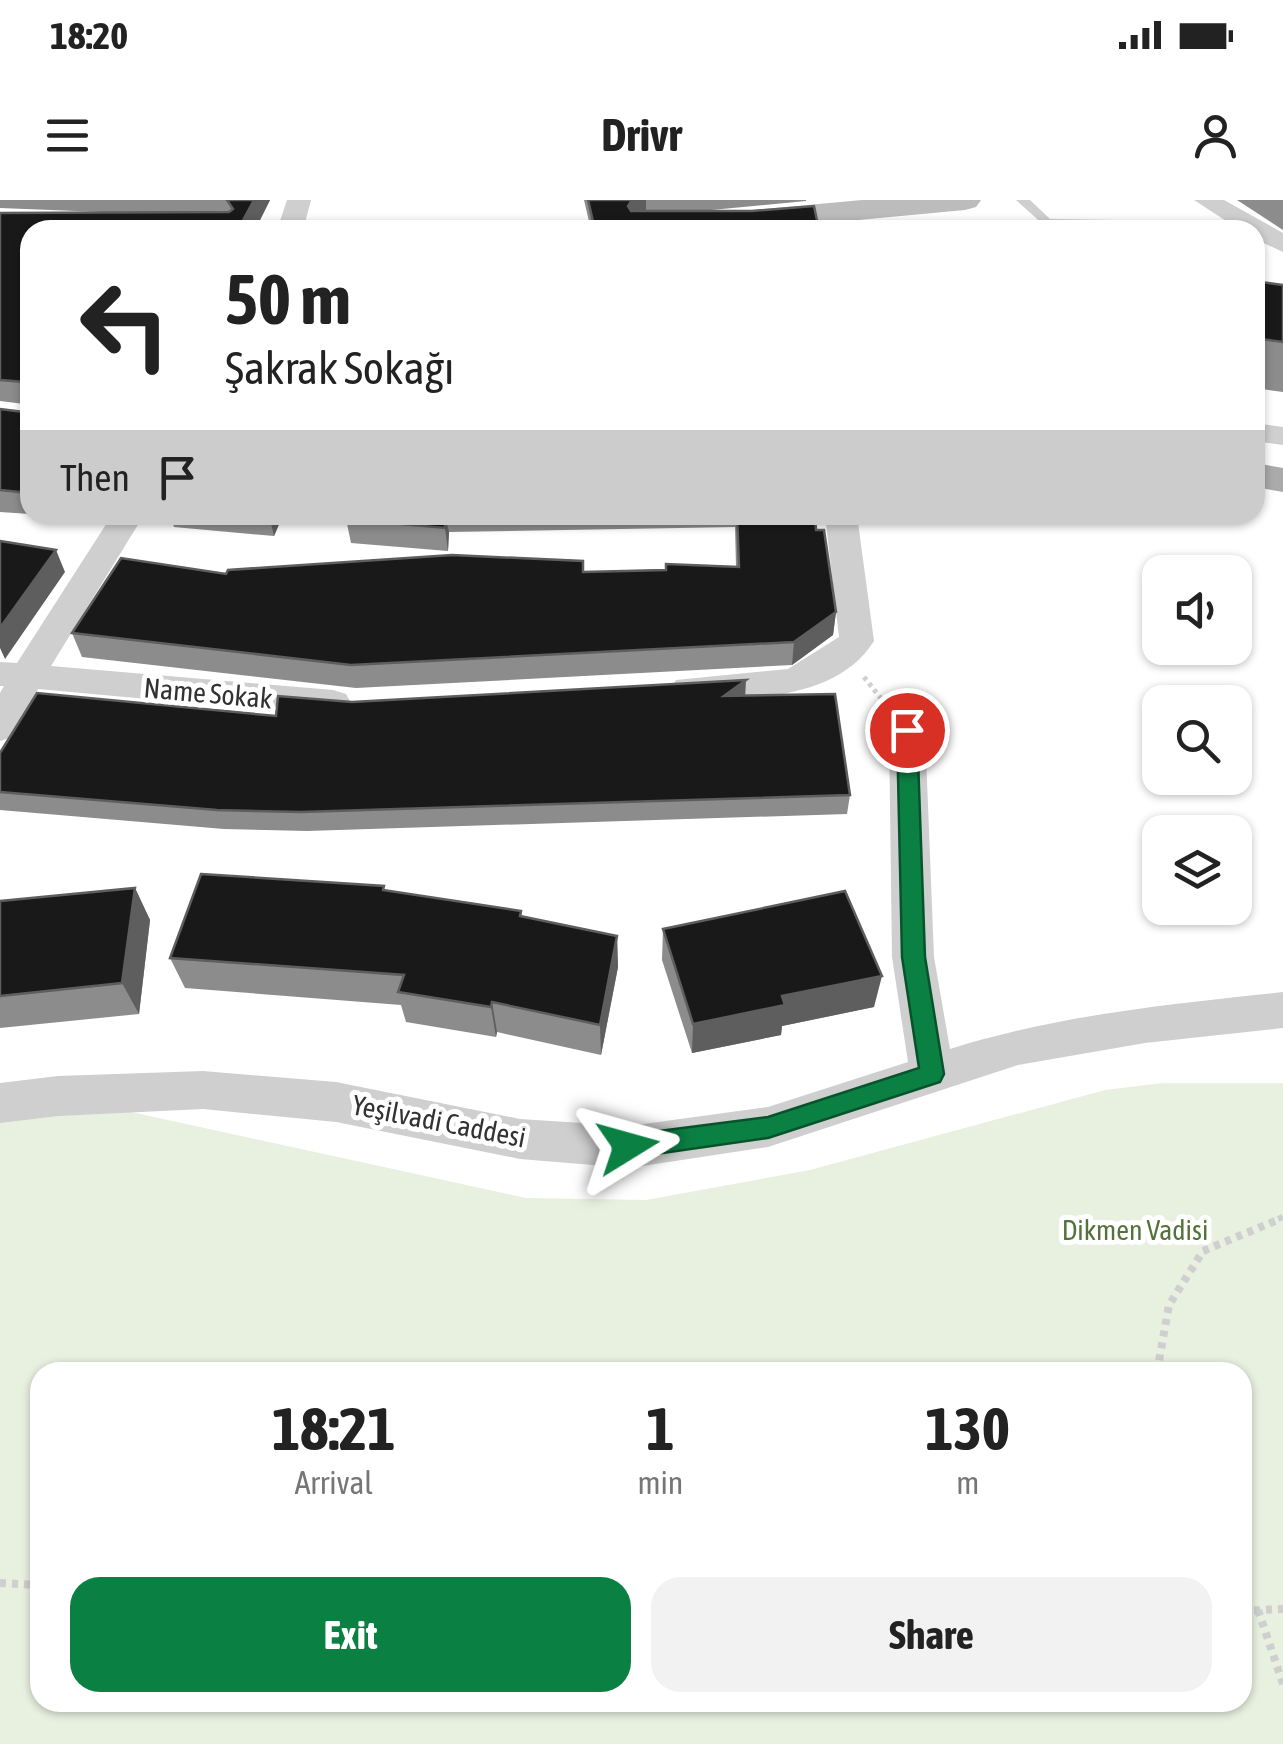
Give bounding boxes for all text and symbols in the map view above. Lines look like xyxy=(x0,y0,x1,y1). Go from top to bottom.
text: 18:20 xyxy=(50,14,128,57)
icon: menu xyxy=(40,108,95,163)
icon: person xyxy=(1188,108,1243,163)
text: Drivr xyxy=(601,109,682,161)
text: 50 m xyxy=(225,259,351,339)
icon: left xyxy=(60,260,190,390)
text: Şakrak Sokağı xyxy=(225,342,454,394)
icon: arrive xyxy=(150,450,205,505)
text: Then xyxy=(60,456,130,499)
map controls xyxy=(1142,555,1252,925)
button: sound xyxy=(1142,555,1252,665)
street label: Name Sokak xyxy=(142,671,274,715)
button: search xyxy=(1142,685,1252,795)
pin xyxy=(865,688,950,773)
icon: arrive xyxy=(880,703,935,758)
button: layers xyxy=(1142,815,1252,925)
street label: Yeşilvadi Caddesi xyxy=(350,1089,528,1153)
position arrow xyxy=(576,1094,680,1198)
park label: Dikmen Vadisi xyxy=(1062,1214,1208,1246)
text: 18:21 xyxy=(272,1394,395,1463)
text: 1 xyxy=(646,1394,675,1463)
text: 130 xyxy=(925,1394,1010,1463)
text: Arrival xyxy=(295,1464,373,1501)
text: min xyxy=(637,1464,683,1501)
text: m xyxy=(956,1464,979,1501)
button: Exit xyxy=(70,1577,631,1692)
button: Share xyxy=(651,1577,1212,1692)

